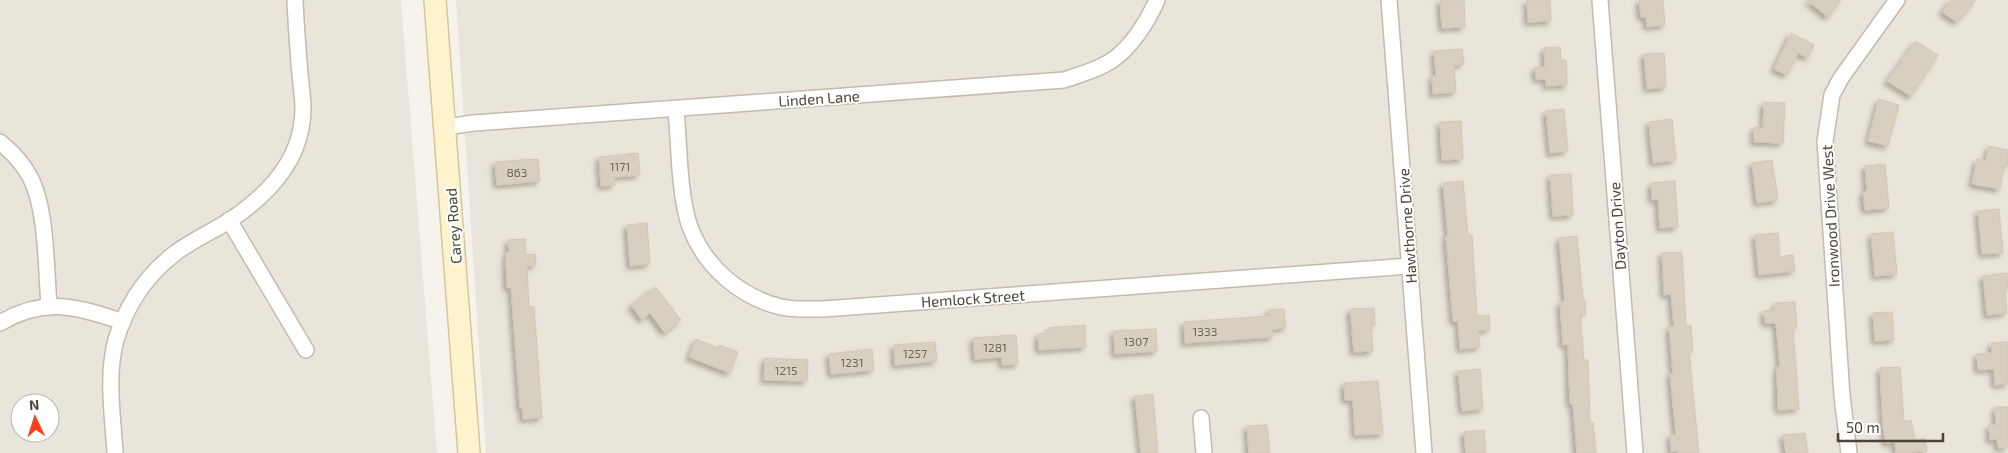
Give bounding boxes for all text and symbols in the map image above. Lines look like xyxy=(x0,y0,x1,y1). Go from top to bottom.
street label: Linden Lane xyxy=(778,86,860,110)
street label: Ironwood Drive West xyxy=(1817,144,1843,288)
house number: 1171 xyxy=(610,159,630,173)
house number: 863 xyxy=(507,165,527,179)
street label: Hawthorne Drive xyxy=(1394,168,1420,284)
street label: Dayton Drive xyxy=(1605,181,1629,271)
street label: Carey Road xyxy=(441,187,465,265)
street label: Hemlock Street xyxy=(920,285,1026,311)
house number: 1333 xyxy=(1193,324,1217,338)
house number: 1307 xyxy=(1124,334,1148,348)
house number: 1281 xyxy=(983,340,1007,354)
house number: 1257 xyxy=(903,346,927,360)
house number: 1231 xyxy=(841,355,863,369)
house number: 1215 xyxy=(775,363,797,377)
north arrow xyxy=(10,393,60,443)
text: N xyxy=(28,396,40,413)
scale bar xyxy=(1838,410,1943,442)
text: 50 m xyxy=(1846,418,1880,436)

